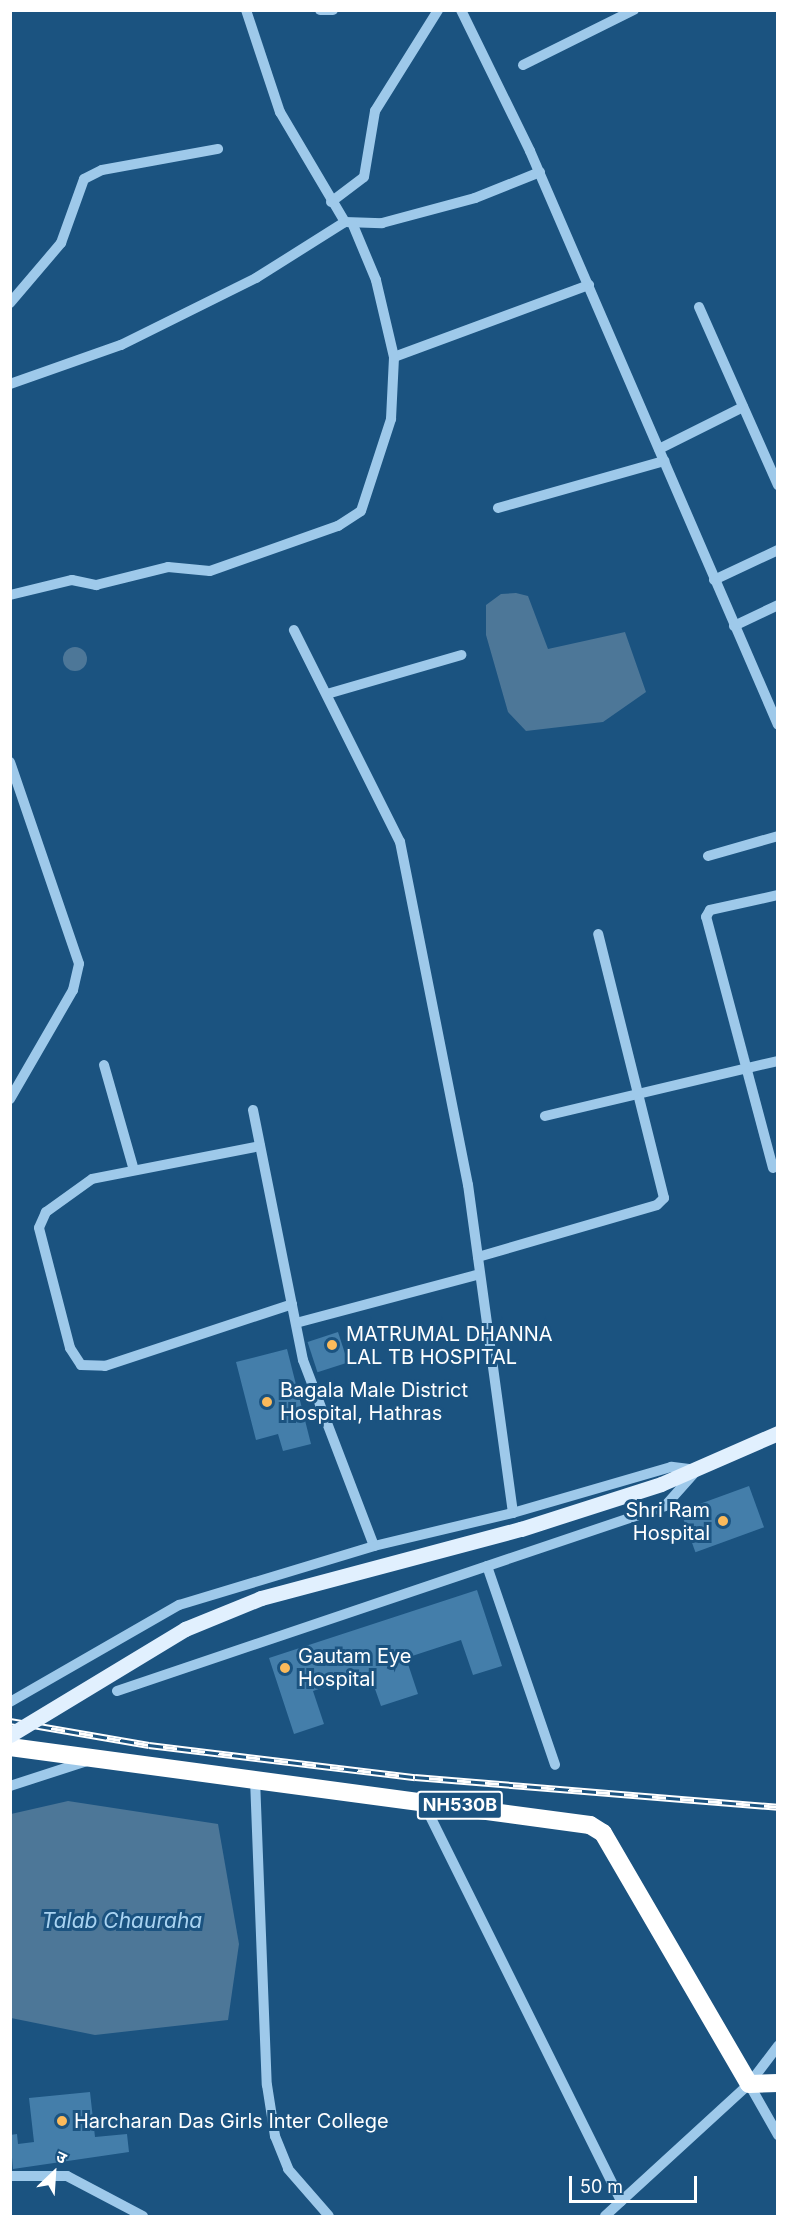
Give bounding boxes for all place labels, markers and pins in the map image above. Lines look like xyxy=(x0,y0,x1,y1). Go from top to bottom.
place label: MATRUMAL DHANNA LAL TB HOSPITAL xyxy=(346,1322,553,1369)
marker: MATRUMAL DHANNA LAL TB HOSPITAL xyxy=(323,1336,341,1354)
place label: Bagala Male District Hospital, Hathras xyxy=(280,1378,468,1425)
marker: Bagala Male District Hospital, Hathras xyxy=(258,1393,276,1411)
place label: Shri Ram Hospital xyxy=(626,1498,710,1545)
marker: Shri Ram Hospital xyxy=(714,1512,732,1530)
place label: Gautam Eye Hospital xyxy=(298,1644,412,1691)
marker: Gautam Eye Hospital xyxy=(276,1659,294,1677)
place label: Harcharan Das Girls Inter College xyxy=(74,2109,389,2133)
marker: Harcharan Das Girls Inter College xyxy=(55,2114,69,2128)

